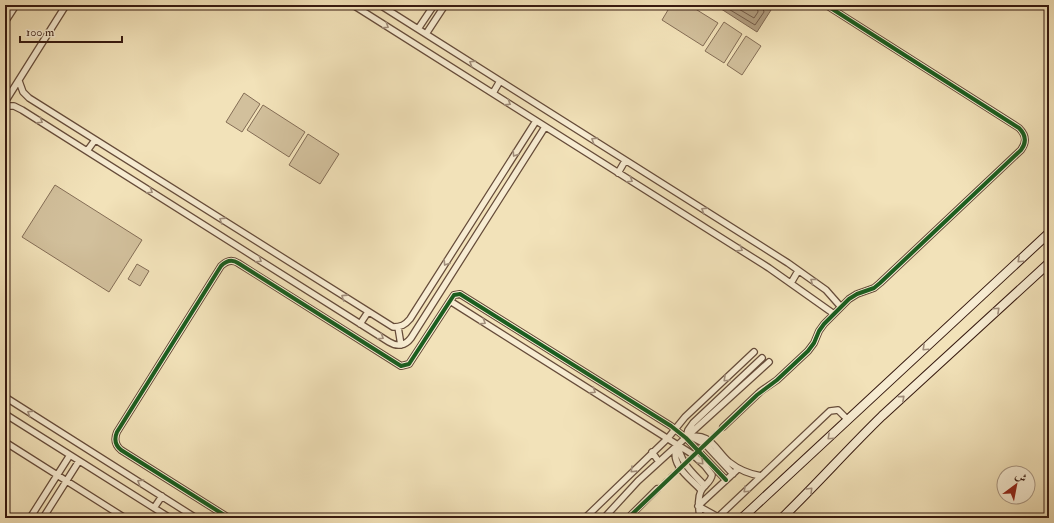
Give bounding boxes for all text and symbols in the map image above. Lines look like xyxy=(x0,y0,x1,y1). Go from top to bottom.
scale bar xyxy=(20,18,122,44)
one-way arrow xyxy=(382,21,389,28)
text: 100 m xyxy=(26,25,55,40)
one-way arrow xyxy=(469,61,476,68)
one-way arrow xyxy=(504,98,511,106)
one-way arrow xyxy=(36,117,43,124)
one-way arrow xyxy=(591,138,598,145)
one-way arrow xyxy=(513,150,520,157)
one-way arrow xyxy=(625,176,632,183)
one-way arrow xyxy=(146,186,153,194)
one-way arrow xyxy=(701,207,708,215)
one-way arrow xyxy=(219,217,226,224)
one-way arrow xyxy=(736,245,743,252)
one-way arrow xyxy=(1017,255,1025,263)
one-way arrow xyxy=(255,256,262,263)
one-way arrow xyxy=(443,259,450,266)
one-way arrow xyxy=(810,279,817,286)
one-way arrow xyxy=(341,294,348,301)
one-way arrow xyxy=(992,308,1000,315)
one-way arrow xyxy=(478,317,485,324)
one-way arrow xyxy=(377,333,384,340)
one-way arrow xyxy=(922,344,930,351)
one-way arrow xyxy=(723,374,731,382)
one-way arrow xyxy=(588,386,595,393)
one-way arrow xyxy=(897,396,904,403)
one-way arrow xyxy=(27,410,34,417)
one-way arrow xyxy=(827,432,835,439)
one-way arrow xyxy=(696,457,704,465)
one-way arrow xyxy=(630,465,638,473)
north arrow xyxy=(996,465,1036,505)
text: ش xyxy=(1013,469,1029,485)
one-way arrow xyxy=(137,479,144,487)
one-way arrow xyxy=(744,485,751,492)
one-way arrow xyxy=(805,488,813,495)

